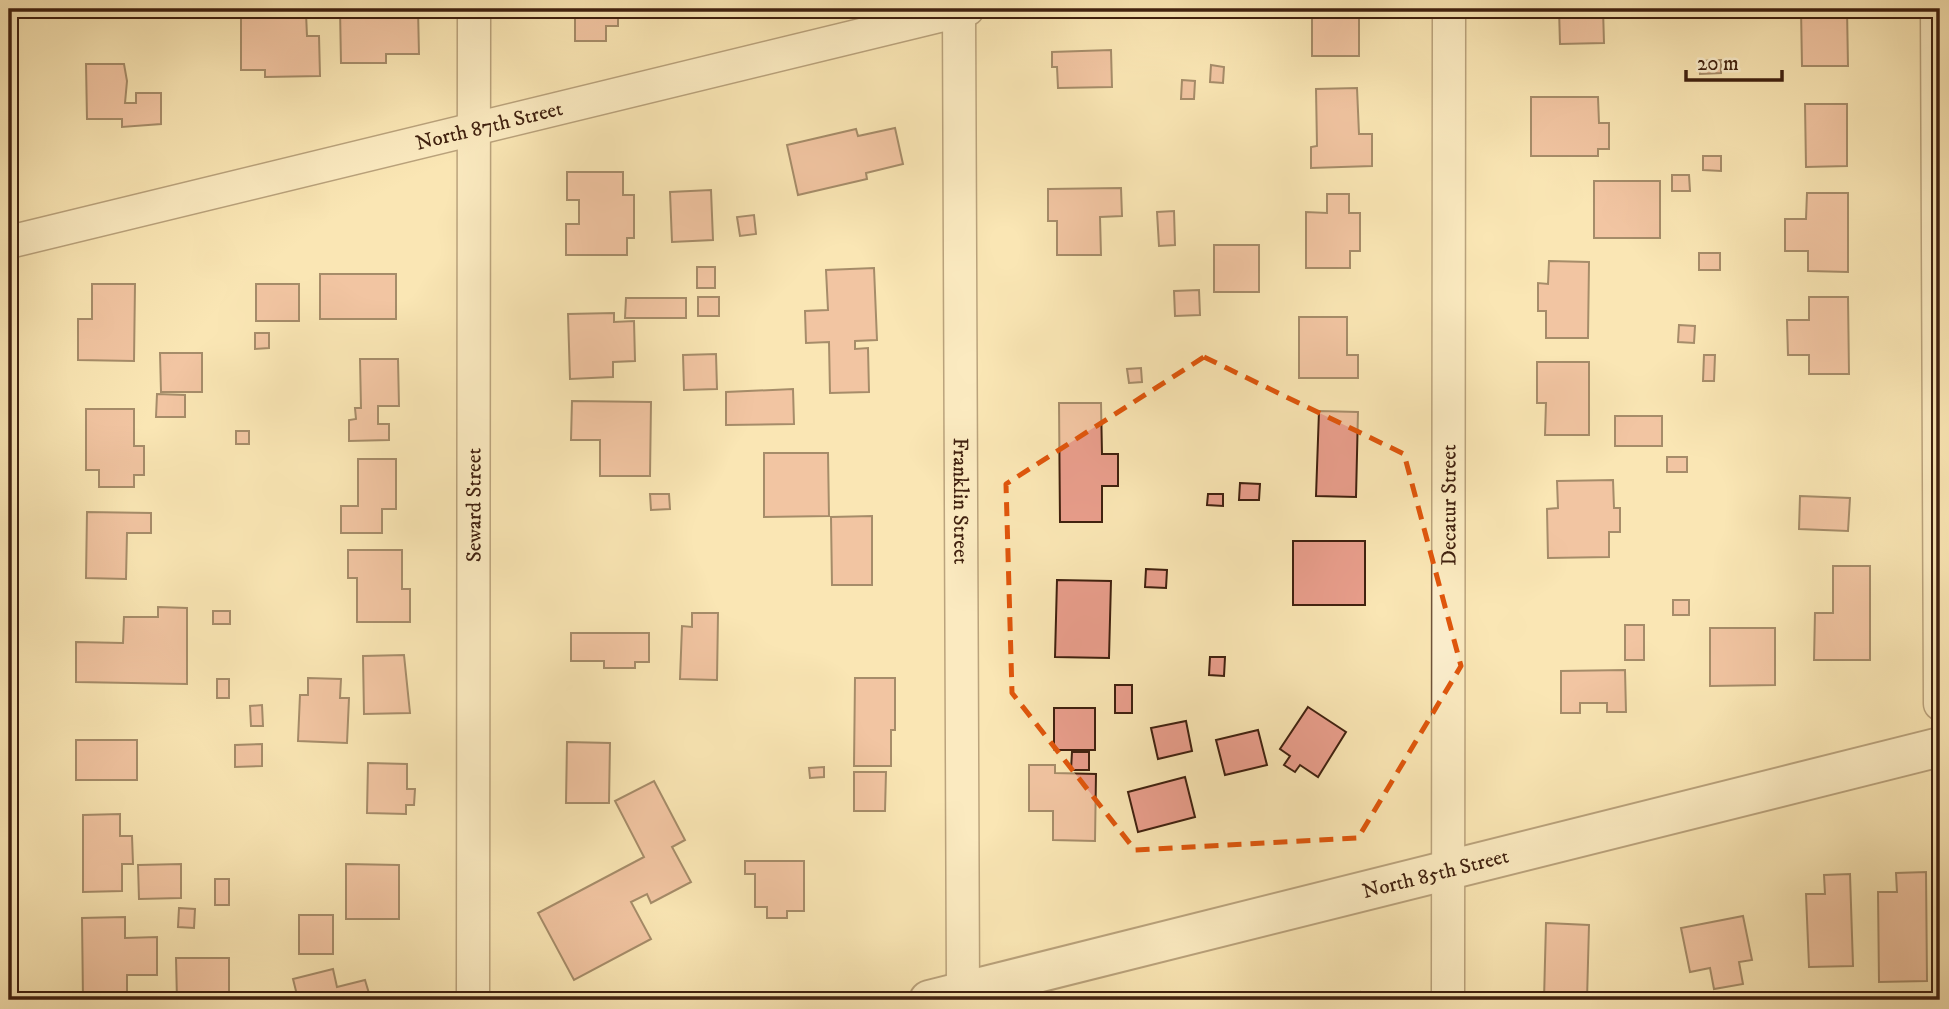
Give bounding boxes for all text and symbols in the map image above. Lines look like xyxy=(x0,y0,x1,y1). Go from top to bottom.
scale bar xyxy=(1686,38,1783,82)
text: 20 m xyxy=(1697,51,1739,77)
street label: North 87th Street xyxy=(413,96,566,157)
street label: Franklin Street xyxy=(947,437,973,565)
street label: Decatur Street xyxy=(1436,444,1463,566)
street label: Seward Street xyxy=(461,447,488,562)
street label: North 85th Street xyxy=(1360,843,1512,905)

